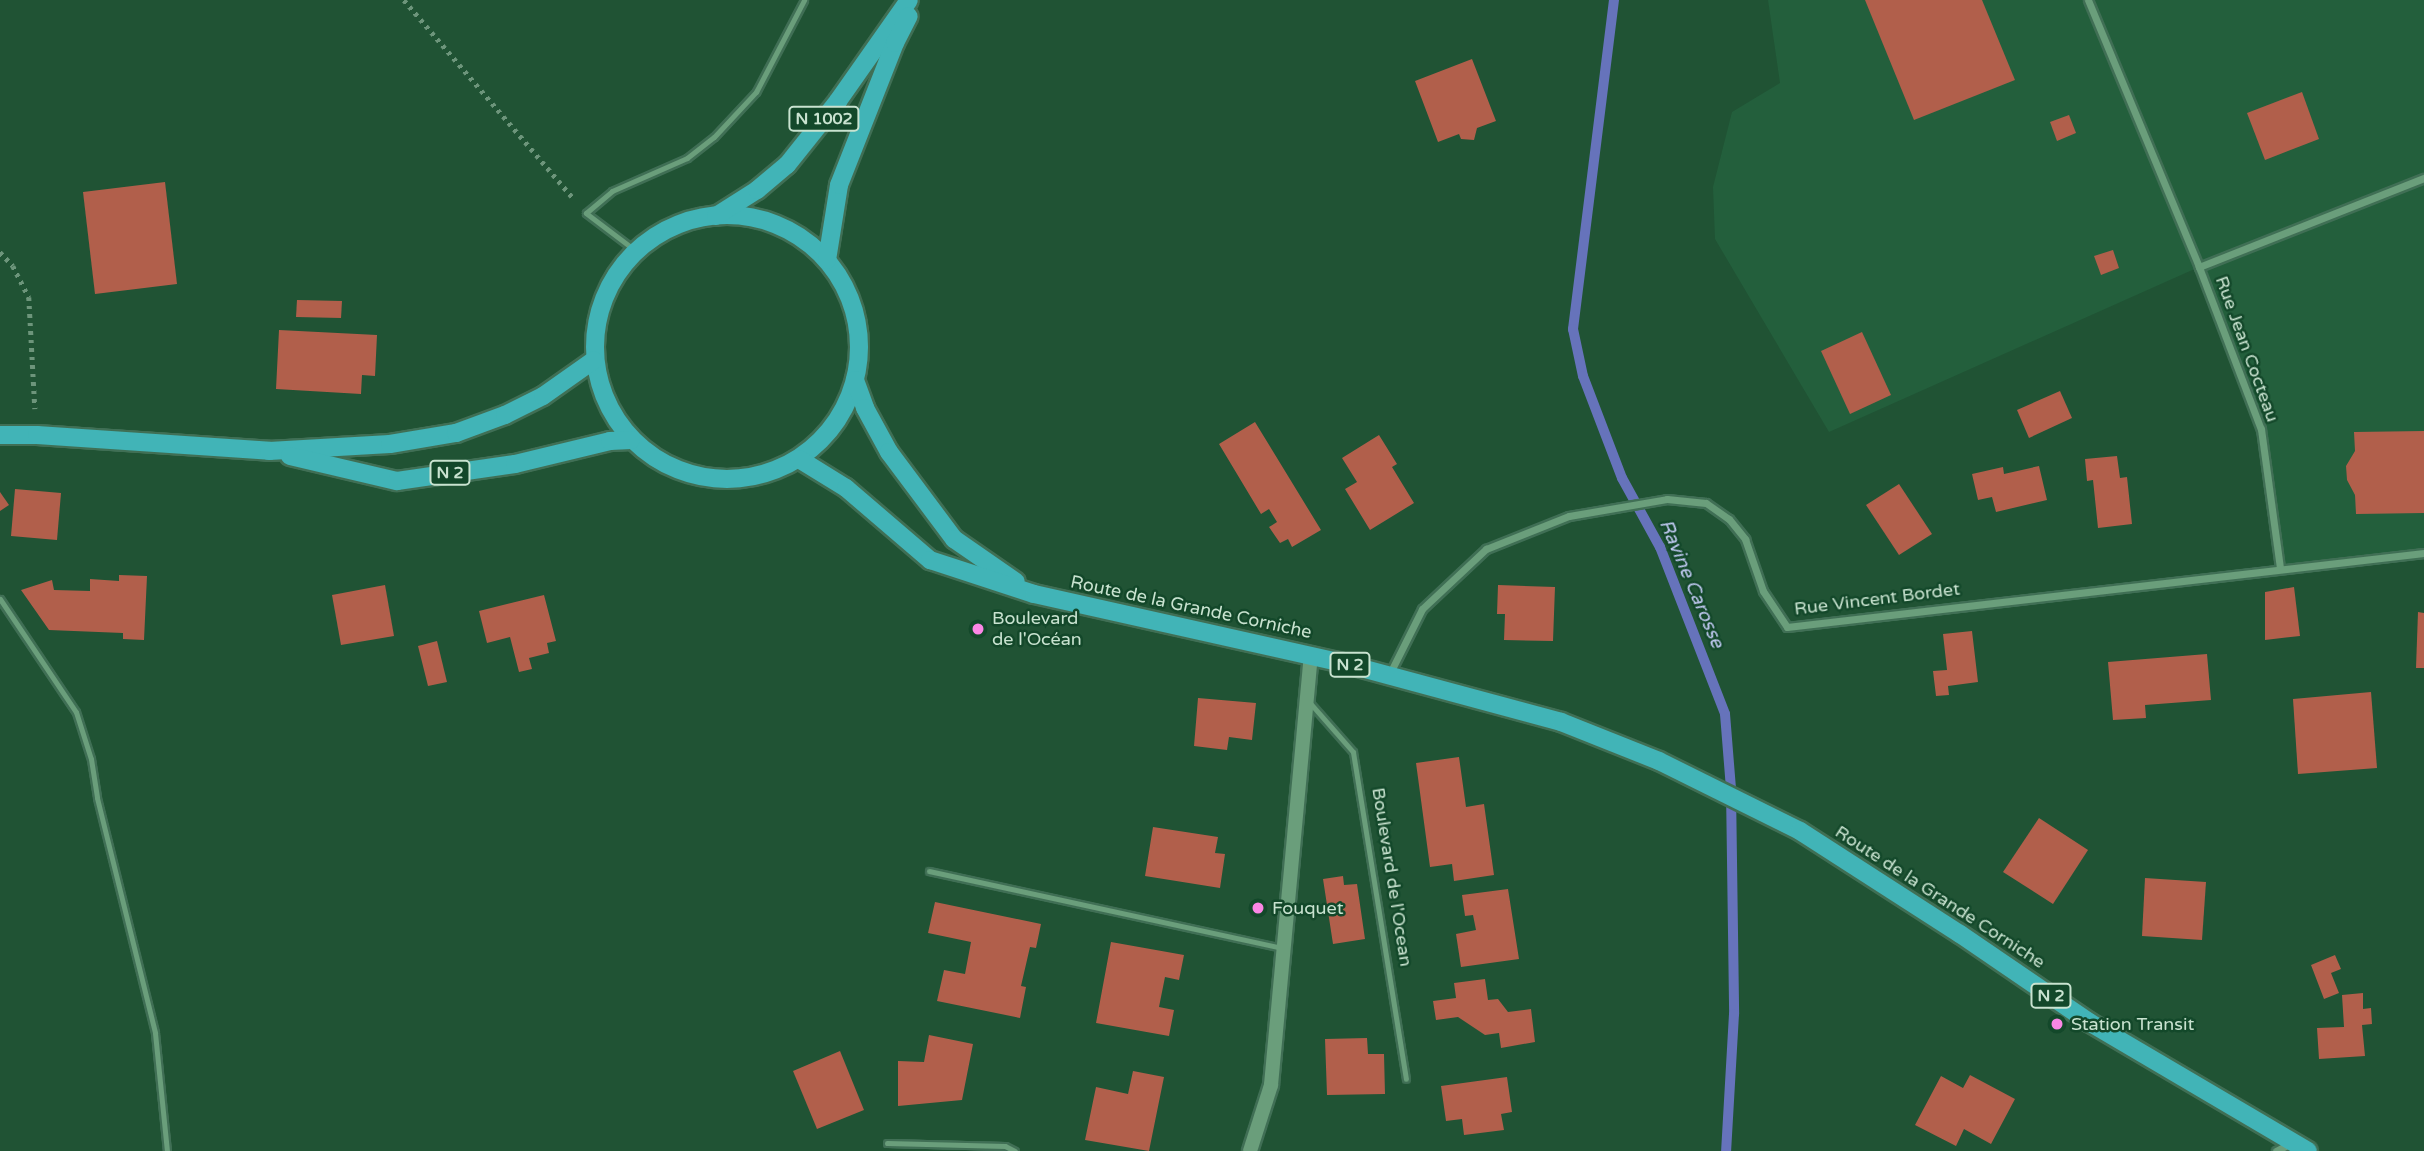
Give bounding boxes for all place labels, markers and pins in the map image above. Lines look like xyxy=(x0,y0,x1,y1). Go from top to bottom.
place label: Boulevard de l'Océan xyxy=(992,608,1082,650)
marker: Boulevard de l'Océan xyxy=(970,621,986,637)
place label: Fouquet xyxy=(1272,897,1344,919)
marker: Fouquet xyxy=(1250,900,1266,916)
place label: Station Transit xyxy=(2071,1013,2194,1035)
marker: Station Transit xyxy=(2049,1016,2065,1032)

